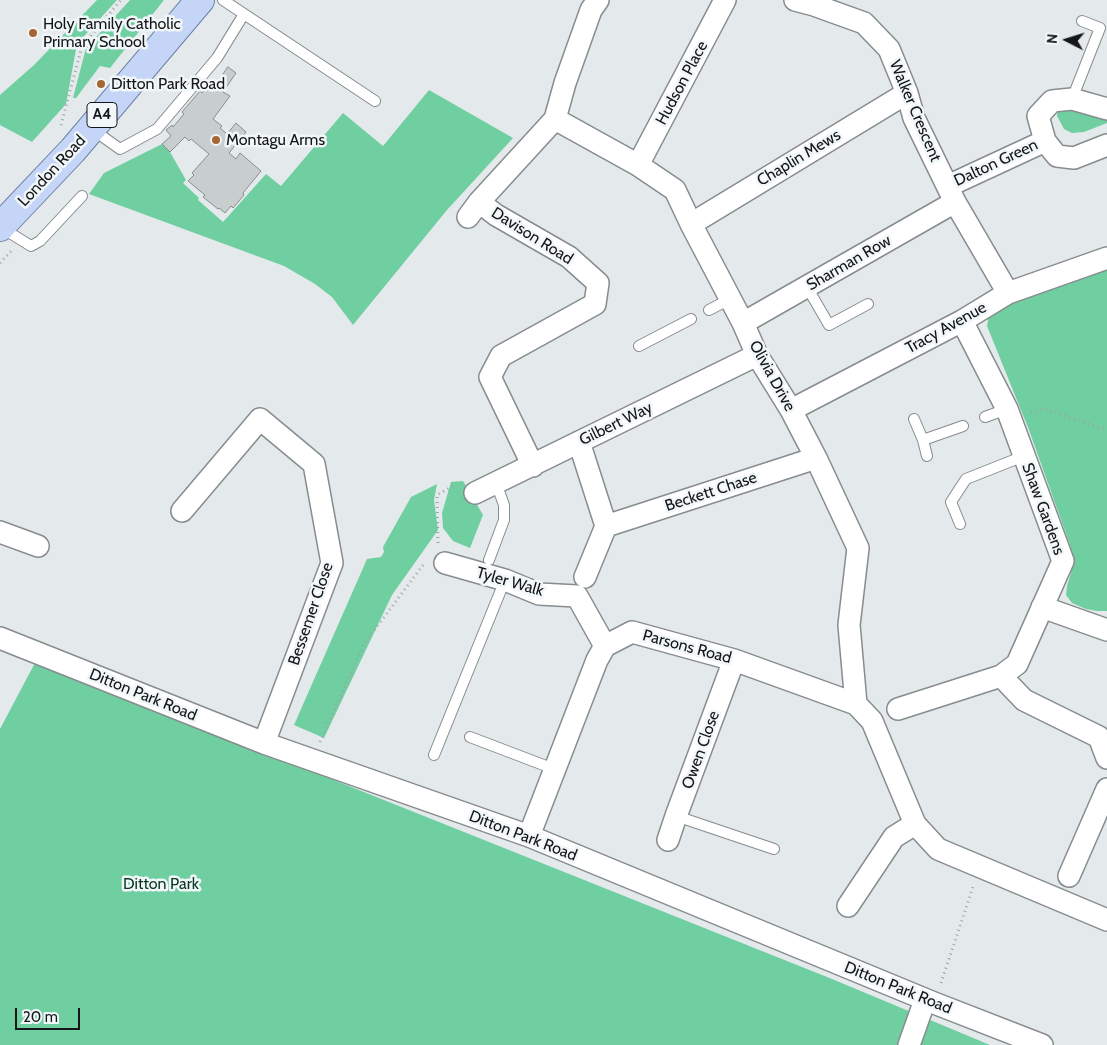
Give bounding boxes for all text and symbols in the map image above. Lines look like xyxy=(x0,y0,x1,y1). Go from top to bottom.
place label: Holy Family Catholic Primary School xyxy=(43,14,181,52)
north arrow xyxy=(1042,15,1092,65)
marker: Holy Family Catholic Primary School xyxy=(27,27,39,39)
text: N xyxy=(1043,33,1061,44)
street label: Hudson Place xyxy=(652,38,712,128)
street label: Walker Crescent xyxy=(885,57,945,165)
place label: Ditton Park Road xyxy=(111,74,225,94)
marker: Ditton Park Road xyxy=(95,78,107,90)
road number: A4 xyxy=(87,102,117,128)
street label: Chaplin Mews xyxy=(754,126,844,190)
place label: Montagu Arms xyxy=(226,130,325,150)
street label: London Road xyxy=(14,131,90,211)
marker: Montagu Arms xyxy=(210,134,222,146)
street label: Dalton Green xyxy=(951,135,1041,191)
street label: Davison Road xyxy=(488,203,576,269)
street label: Sharman Row xyxy=(803,231,895,295)
street label: Tracy Avenue xyxy=(902,298,990,358)
street label: Olivia Drive xyxy=(745,337,799,415)
street label: Gilbert Way xyxy=(576,398,656,450)
street label: Shaw Gardens xyxy=(1017,460,1069,558)
street label: Beckett Chase xyxy=(663,468,759,516)
street label: Bessemer Close xyxy=(284,560,338,668)
street label: Tyler Walk xyxy=(474,563,546,601)
street label: Parsons Road xyxy=(641,626,733,668)
street label: Ditton Park Road xyxy=(87,665,199,725)
street label: Owen Close xyxy=(678,708,724,792)
street label: Ditton Park Road xyxy=(466,807,580,865)
park label: Ditton Park xyxy=(123,874,199,894)
street label: Ditton Park Road xyxy=(842,958,954,1018)
scale bar xyxy=(18,998,82,1030)
text: 20 m xyxy=(23,1008,58,1026)

